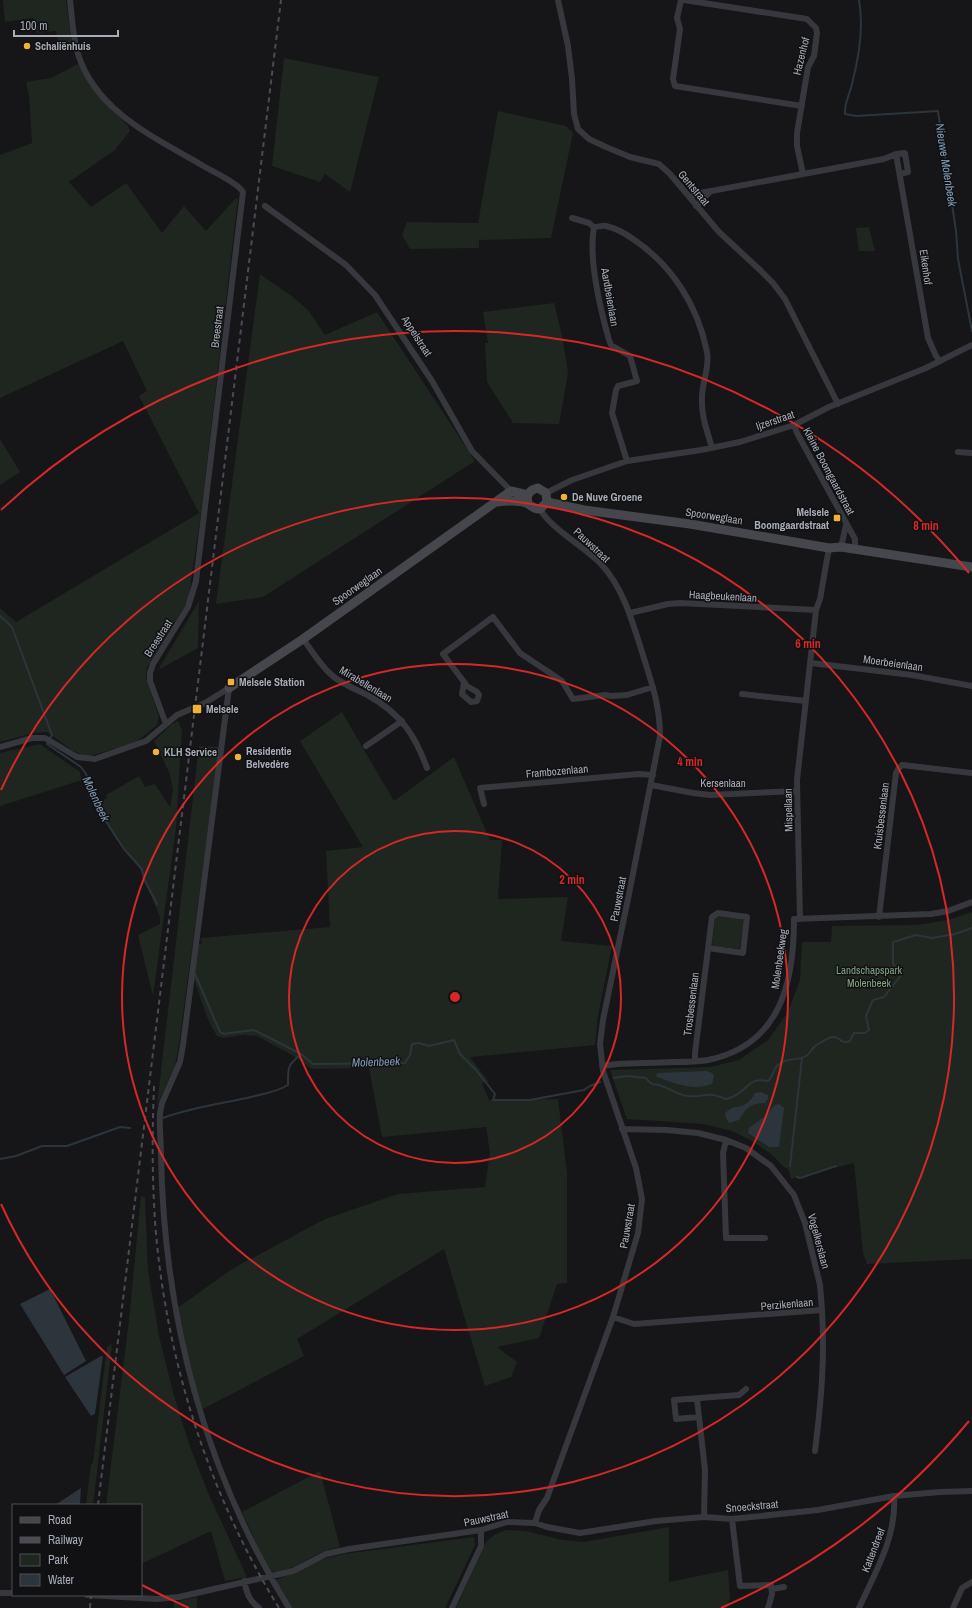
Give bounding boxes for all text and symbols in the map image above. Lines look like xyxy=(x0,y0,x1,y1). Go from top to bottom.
scale bar xyxy=(14,12,118,38)
text: 100 m xyxy=(20,18,47,34)
street label: Hazenhof xyxy=(790,35,813,76)
place label: Schaliënhuis xyxy=(35,39,91,53)
marker: Schaliënhuis xyxy=(22,41,32,51)
water label: Nieuwe Molenbeek xyxy=(932,122,961,209)
street label: Gentstraat xyxy=(675,167,713,209)
street label: Eikenhof xyxy=(917,248,935,286)
street label: Aardbeienlaan xyxy=(598,266,622,327)
street label: Breestraat xyxy=(208,305,227,349)
street label: Appelstraat xyxy=(398,312,436,359)
street label: Ijzerstraat xyxy=(754,407,796,433)
street label: Kleine Boomgaardstraat xyxy=(800,425,858,518)
place label: De Nuve Groene xyxy=(572,490,642,504)
marker: De Nuve Groene xyxy=(559,492,569,502)
street label: Spoorweglaan xyxy=(684,505,744,527)
place label: Melsele Boomgaardstraat xyxy=(754,505,829,532)
marker: Melsele Boomgaardstraat xyxy=(832,513,842,523)
text: 8 min xyxy=(913,518,939,534)
street label: Pauwstraat xyxy=(571,524,614,566)
street label: Spoorweglaan xyxy=(329,564,385,608)
street label: Haagbeukenlaan xyxy=(689,587,757,605)
street label: Breestraat xyxy=(141,616,175,659)
text: 6 min xyxy=(795,636,821,652)
street label: Moerbeienlaan xyxy=(862,652,924,674)
street label: Mirabellenlaan xyxy=(337,663,395,705)
place label: Melsele Station xyxy=(239,675,305,689)
marker: Melsele Station xyxy=(226,677,236,687)
place label: Melsele xyxy=(206,702,239,716)
marker: Melsele xyxy=(191,703,203,715)
place label: Residentie Belvedère xyxy=(246,744,292,771)
place label: KLH Service xyxy=(164,745,217,759)
marker: KLH Service xyxy=(151,747,161,757)
marker: Residentie Belvedère xyxy=(233,752,243,762)
text: 4 min xyxy=(677,754,703,770)
street label: Frambozenlaan xyxy=(525,761,589,781)
water label: Molenbeek xyxy=(79,774,114,825)
street label: Kersenlaan xyxy=(700,776,746,790)
street label: Kruisbessenlaan xyxy=(870,782,892,850)
street label: Mispellaan xyxy=(781,788,795,832)
text: 2 min xyxy=(559,872,585,888)
street label: Pauwstraat xyxy=(607,875,629,922)
street label: Molenbeekweg xyxy=(768,928,790,990)
park label: Landschapspark Molenbeek xyxy=(836,963,903,990)
street label: Trosbessenlaan xyxy=(680,971,702,1037)
centre of rings xyxy=(448,990,462,1004)
water label: Molenbeek xyxy=(352,1053,401,1071)
street label: Pauwstraat xyxy=(616,1202,638,1249)
street label: Vogelkerslaan xyxy=(805,1212,833,1270)
street label: Perzikenlaan xyxy=(760,1295,814,1313)
street label: Snoeckstraat xyxy=(725,1497,779,1515)
legend xyxy=(12,1504,142,1596)
street label: Pauwstraat xyxy=(462,1506,510,1530)
text: Road xyxy=(48,1512,72,1528)
street label: Kattendreef xyxy=(858,1525,888,1574)
text: Railway xyxy=(48,1532,83,1548)
text: Park xyxy=(48,1552,68,1568)
text: Water xyxy=(48,1572,75,1588)

